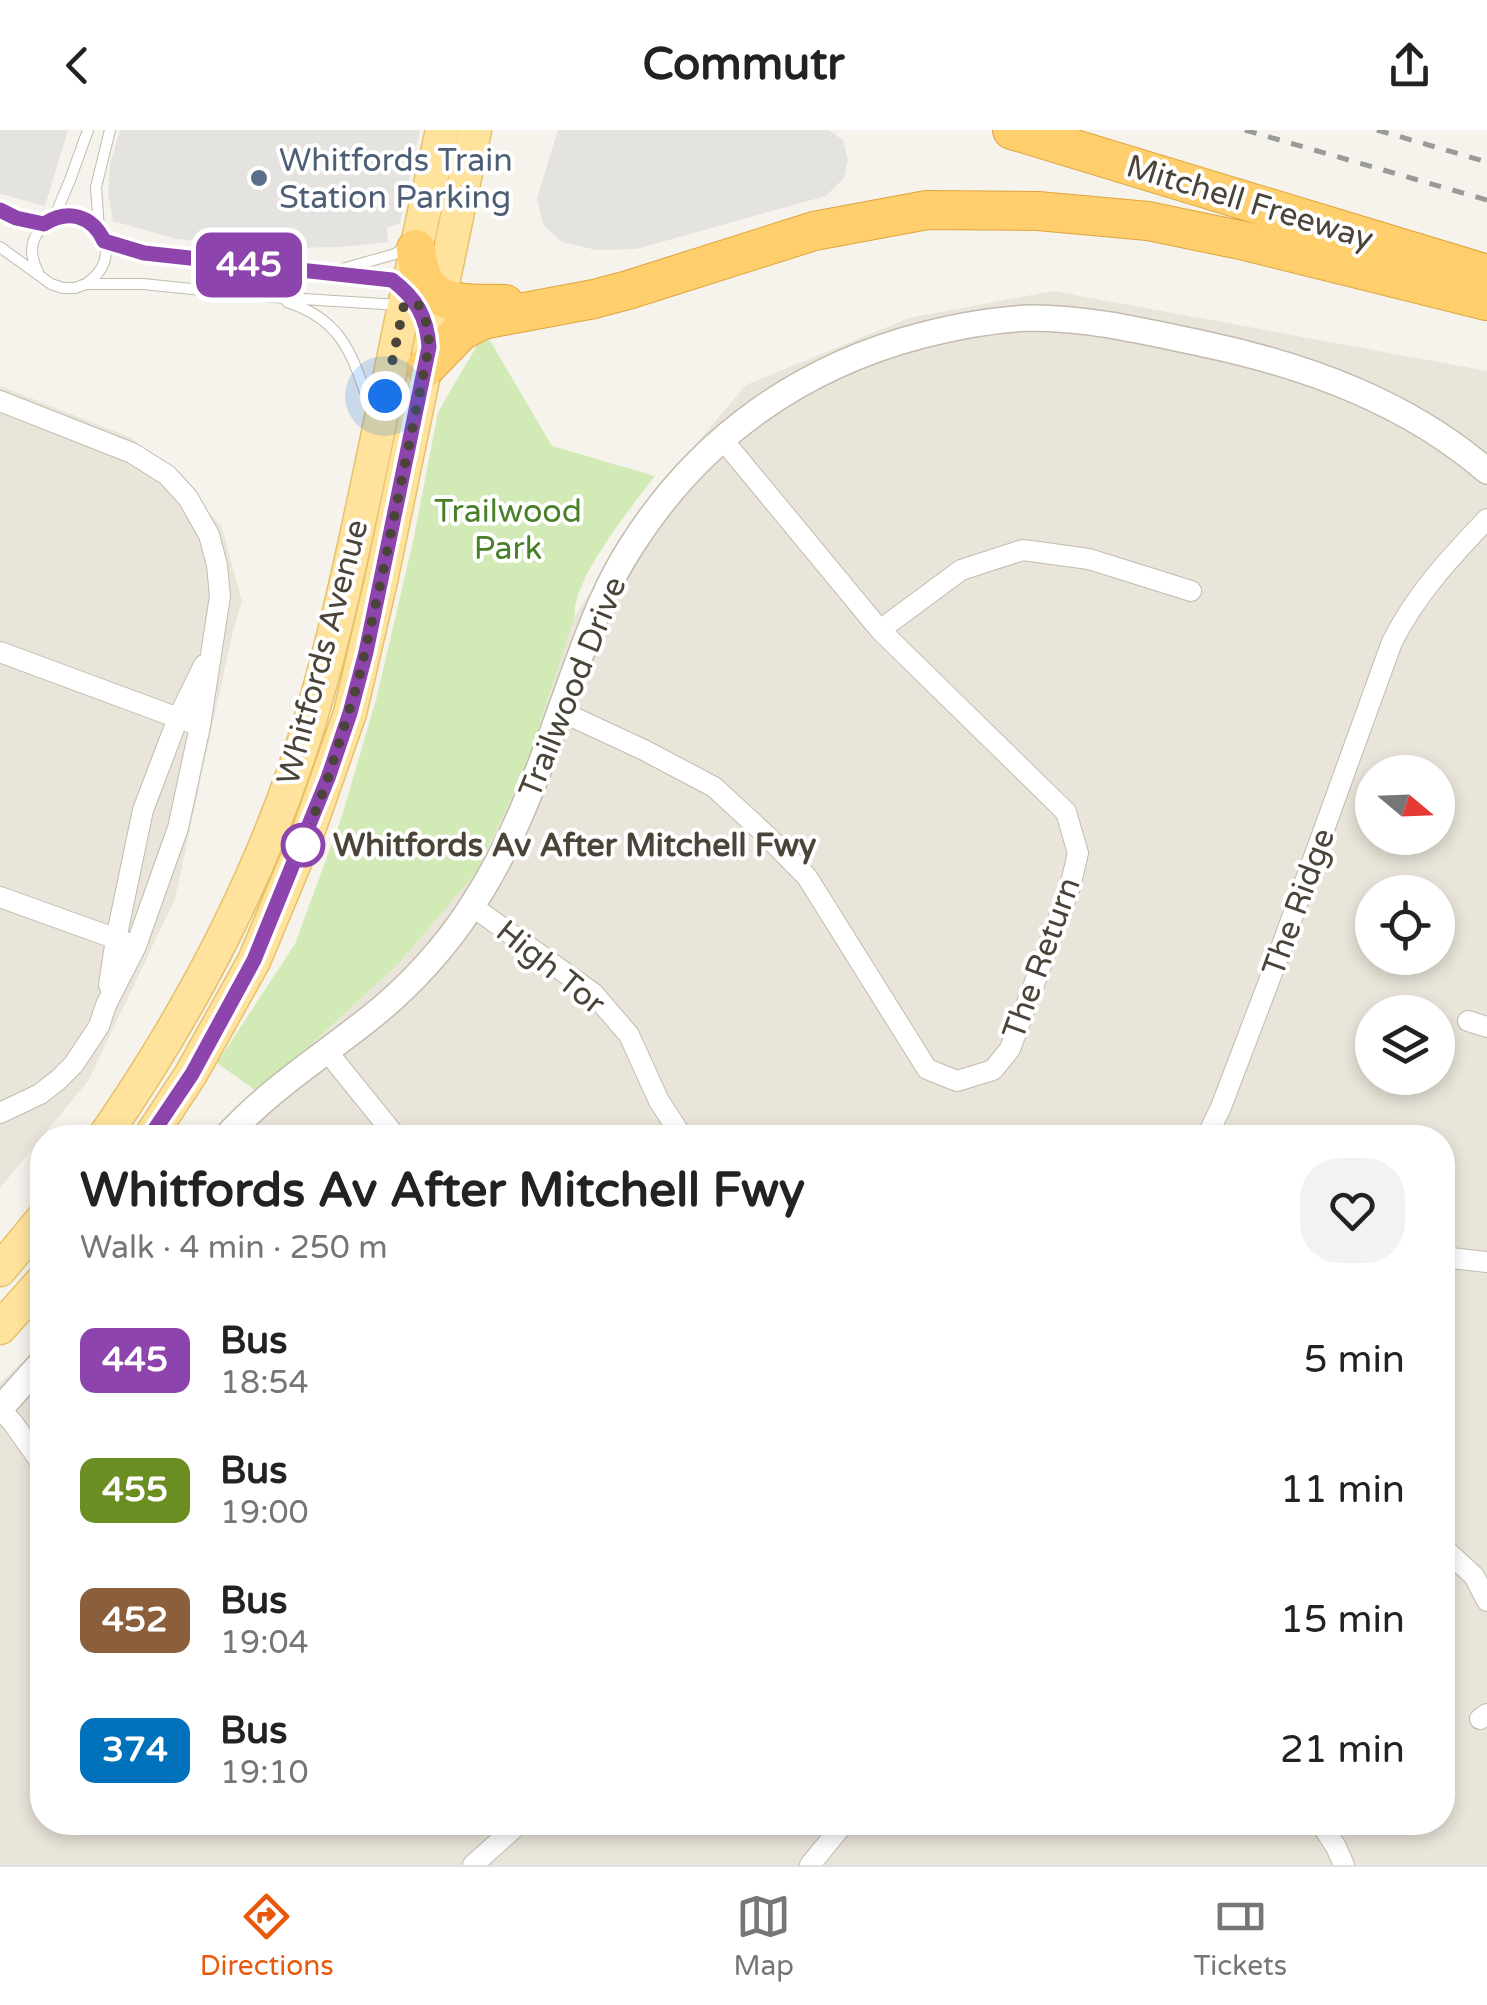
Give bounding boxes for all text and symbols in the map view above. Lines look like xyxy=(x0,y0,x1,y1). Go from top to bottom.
icon: back xyxy=(50,38,105,93)
text: Commutr xyxy=(642,38,845,92)
icon: share xyxy=(1382,38,1437,93)
place label: Whitfords Train Station Parking xyxy=(279,142,513,217)
street label: Mitchell Freeway xyxy=(1122,147,1378,259)
marker: Whitfords Train Station Parking xyxy=(248,167,270,189)
line badge: 445 xyxy=(192,232,306,298)
text: 445 xyxy=(216,244,282,286)
your location xyxy=(360,371,410,421)
park label: Trailwood Park xyxy=(434,493,582,568)
street label: Whitfords Avenue xyxy=(269,516,377,789)
street label: Trailwood Drive xyxy=(511,571,635,803)
north arrow xyxy=(1355,755,1455,855)
map controls xyxy=(1355,755,1455,1095)
street label: The Ridge xyxy=(1255,823,1343,981)
marker: Whitfords Av After Mitchell Fwy xyxy=(282,824,324,866)
place label: Whitfords Av After Mitchell Fwy xyxy=(333,827,816,865)
street label: The Return xyxy=(995,872,1089,1045)
button: locate xyxy=(1355,875,1455,975)
street label: High Tor xyxy=(488,912,613,1024)
button: layers xyxy=(1355,995,1455,1095)
button: heart xyxy=(1300,1158,1405,1263)
text: Whitfords Av After Mitchell Fwy xyxy=(80,1162,805,1220)
text: Walk · 4 min · 250 m xyxy=(80,1229,388,1267)
text: Bus xyxy=(220,1318,287,1364)
text: 5 min xyxy=(1304,1337,1405,1383)
text: 445 xyxy=(102,1339,168,1381)
text: 18:54 xyxy=(220,1364,309,1402)
text: Bus xyxy=(220,1448,287,1494)
text: 11 min xyxy=(1280,1467,1405,1513)
text: 455 xyxy=(102,1469,168,1511)
text: 19:00 xyxy=(220,1494,309,1532)
text: Bus xyxy=(220,1578,287,1624)
text: 15 min xyxy=(1280,1597,1405,1643)
text: 452 xyxy=(102,1599,168,1641)
text: 19:04 xyxy=(220,1624,309,1662)
text: Bus xyxy=(220,1708,287,1754)
text: 21 min xyxy=(1280,1727,1405,1773)
text: 374 xyxy=(102,1729,168,1771)
text: 19:10 xyxy=(220,1754,309,1792)
tab: Directions xyxy=(200,1889,334,1983)
tab: Map xyxy=(733,1889,794,1983)
tab: Tickets xyxy=(1194,1889,1287,1983)

